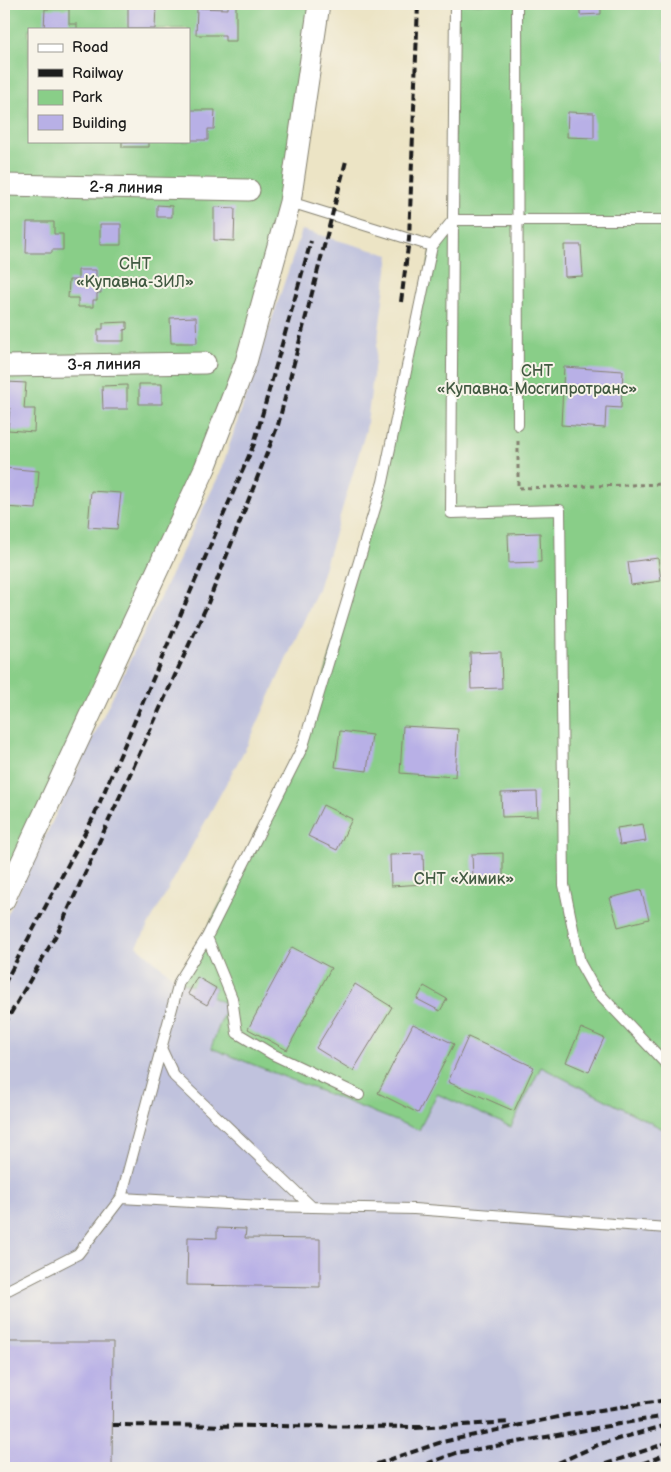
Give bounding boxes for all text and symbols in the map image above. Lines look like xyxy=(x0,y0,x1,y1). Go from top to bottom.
legend xyxy=(28,28,190,142)
text: Road xyxy=(72,38,108,57)
text: Railway xyxy=(72,64,123,83)
text: Park xyxy=(72,88,103,107)
text: Building xyxy=(72,114,127,133)
street label: 2-я линия xyxy=(89,177,163,198)
park label: СНТ «Купавна-ЗИЛ» xyxy=(76,255,194,292)
street label: 3-я линия xyxy=(67,354,141,375)
park label: СНТ «Купавна-Мосгипротранс» xyxy=(437,362,637,399)
park label: СНТ «Химик» xyxy=(414,870,514,889)

